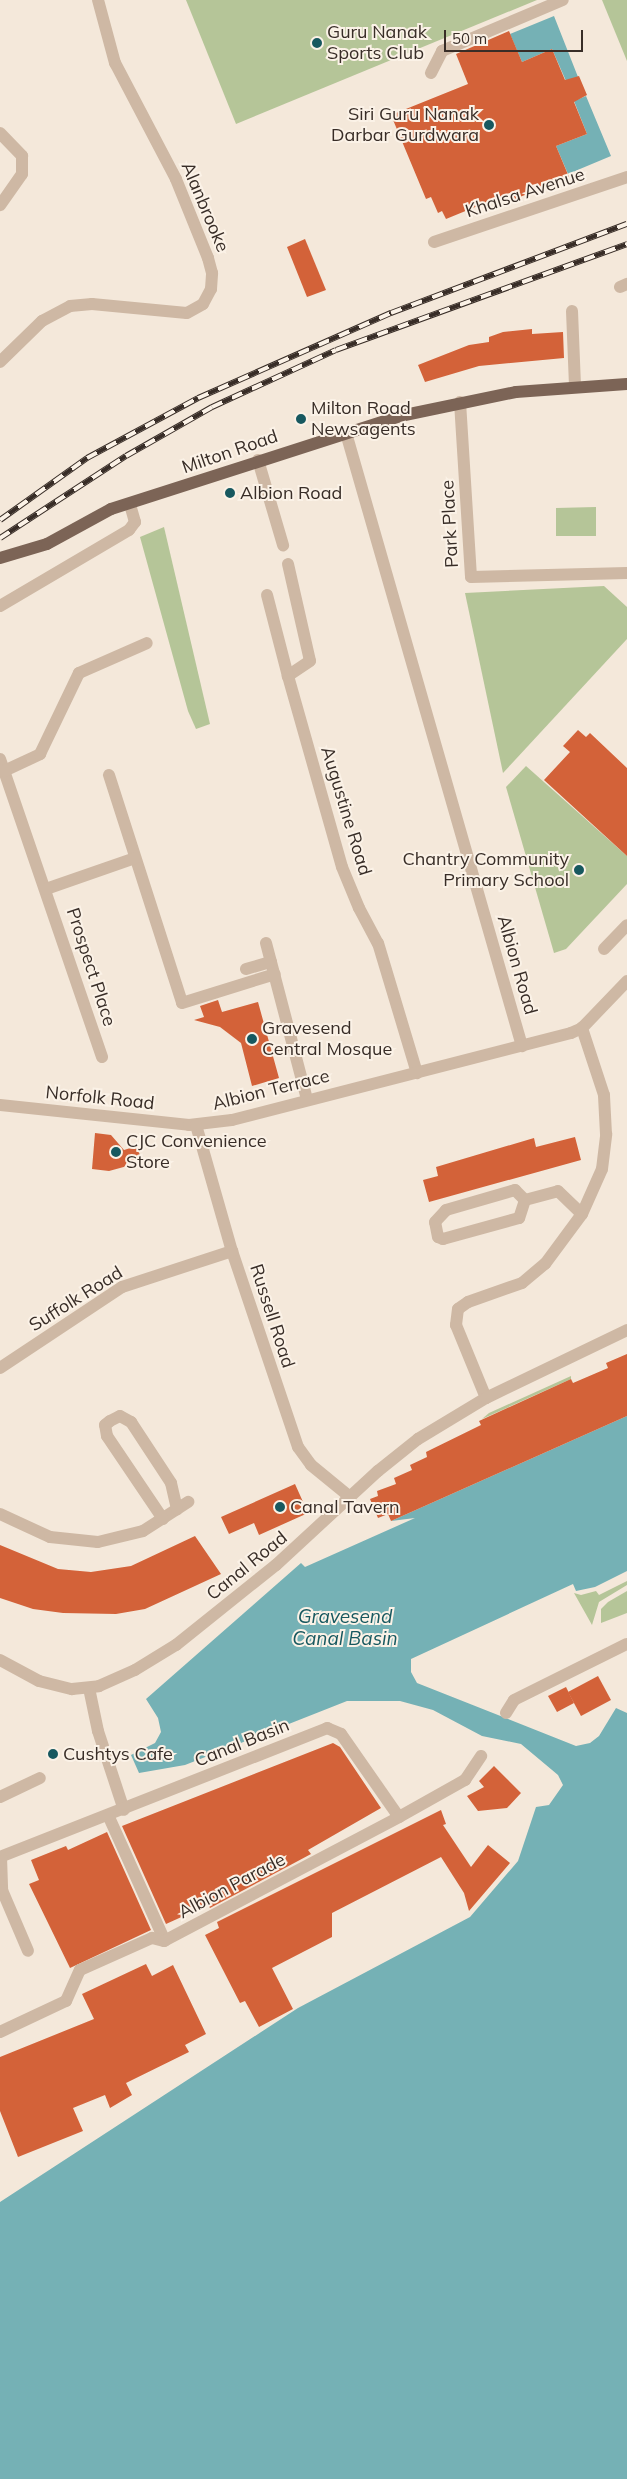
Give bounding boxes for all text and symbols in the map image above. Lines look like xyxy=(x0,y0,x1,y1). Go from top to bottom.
scale bar xyxy=(447,20,586,52)
place label: Guru Nanak Sports Club xyxy=(327,22,427,64)
text: 50 m xyxy=(452,29,487,48)
marker: Guru Nanak Sports Club xyxy=(311,37,323,49)
place label: Siri Guru Nanak Darbar Gurdwara xyxy=(331,104,479,146)
marker: Siri Guru Nanak Darbar Gurdwara xyxy=(483,119,495,131)
street label: Alanbrooke xyxy=(176,159,234,255)
street label: Khalsa Avenue xyxy=(463,164,587,222)
place label: Milton Road Newsagents xyxy=(311,398,416,440)
marker: Milton Road Newsagents xyxy=(295,413,307,425)
street label: Milton Road xyxy=(179,426,281,478)
street label: Park Place xyxy=(437,480,463,568)
place label: Albion Road xyxy=(240,482,342,504)
marker: Albion Road xyxy=(224,487,236,499)
street label: Augustine Road xyxy=(316,744,376,878)
place label: Chantry Community Primary School xyxy=(402,849,569,892)
marker: Chantry Community Primary School xyxy=(573,864,585,876)
street label: Prospect Place xyxy=(62,905,120,1029)
street label: Albion Road xyxy=(493,913,541,1017)
place label: Gravesend Central Mosque xyxy=(262,1018,392,1060)
marker: Gravesend Central Mosque xyxy=(246,1033,258,1045)
street label: Albion Terrace xyxy=(210,1065,332,1115)
street label: Norfolk Road xyxy=(45,1082,155,1114)
place label: CJC Convenience Store xyxy=(126,1131,266,1174)
marker: CJC Convenience Store xyxy=(110,1146,122,1158)
street label: Russell Road xyxy=(245,1261,299,1371)
street label: Suffolk Road xyxy=(25,1262,127,1336)
place label: Canal Tavern xyxy=(290,1496,400,1518)
marker: Canal Tavern xyxy=(274,1501,286,1513)
street label: Canal Road xyxy=(202,1527,292,1605)
water label: Gravesend Canal Basin xyxy=(292,1606,398,1650)
street label: Canal Basin xyxy=(192,1714,292,1772)
place label: Cushtys Cafe xyxy=(63,1743,173,1765)
marker: Cushtys Cafe xyxy=(47,1748,59,1760)
street label: Albion Parade xyxy=(175,1849,289,1923)

